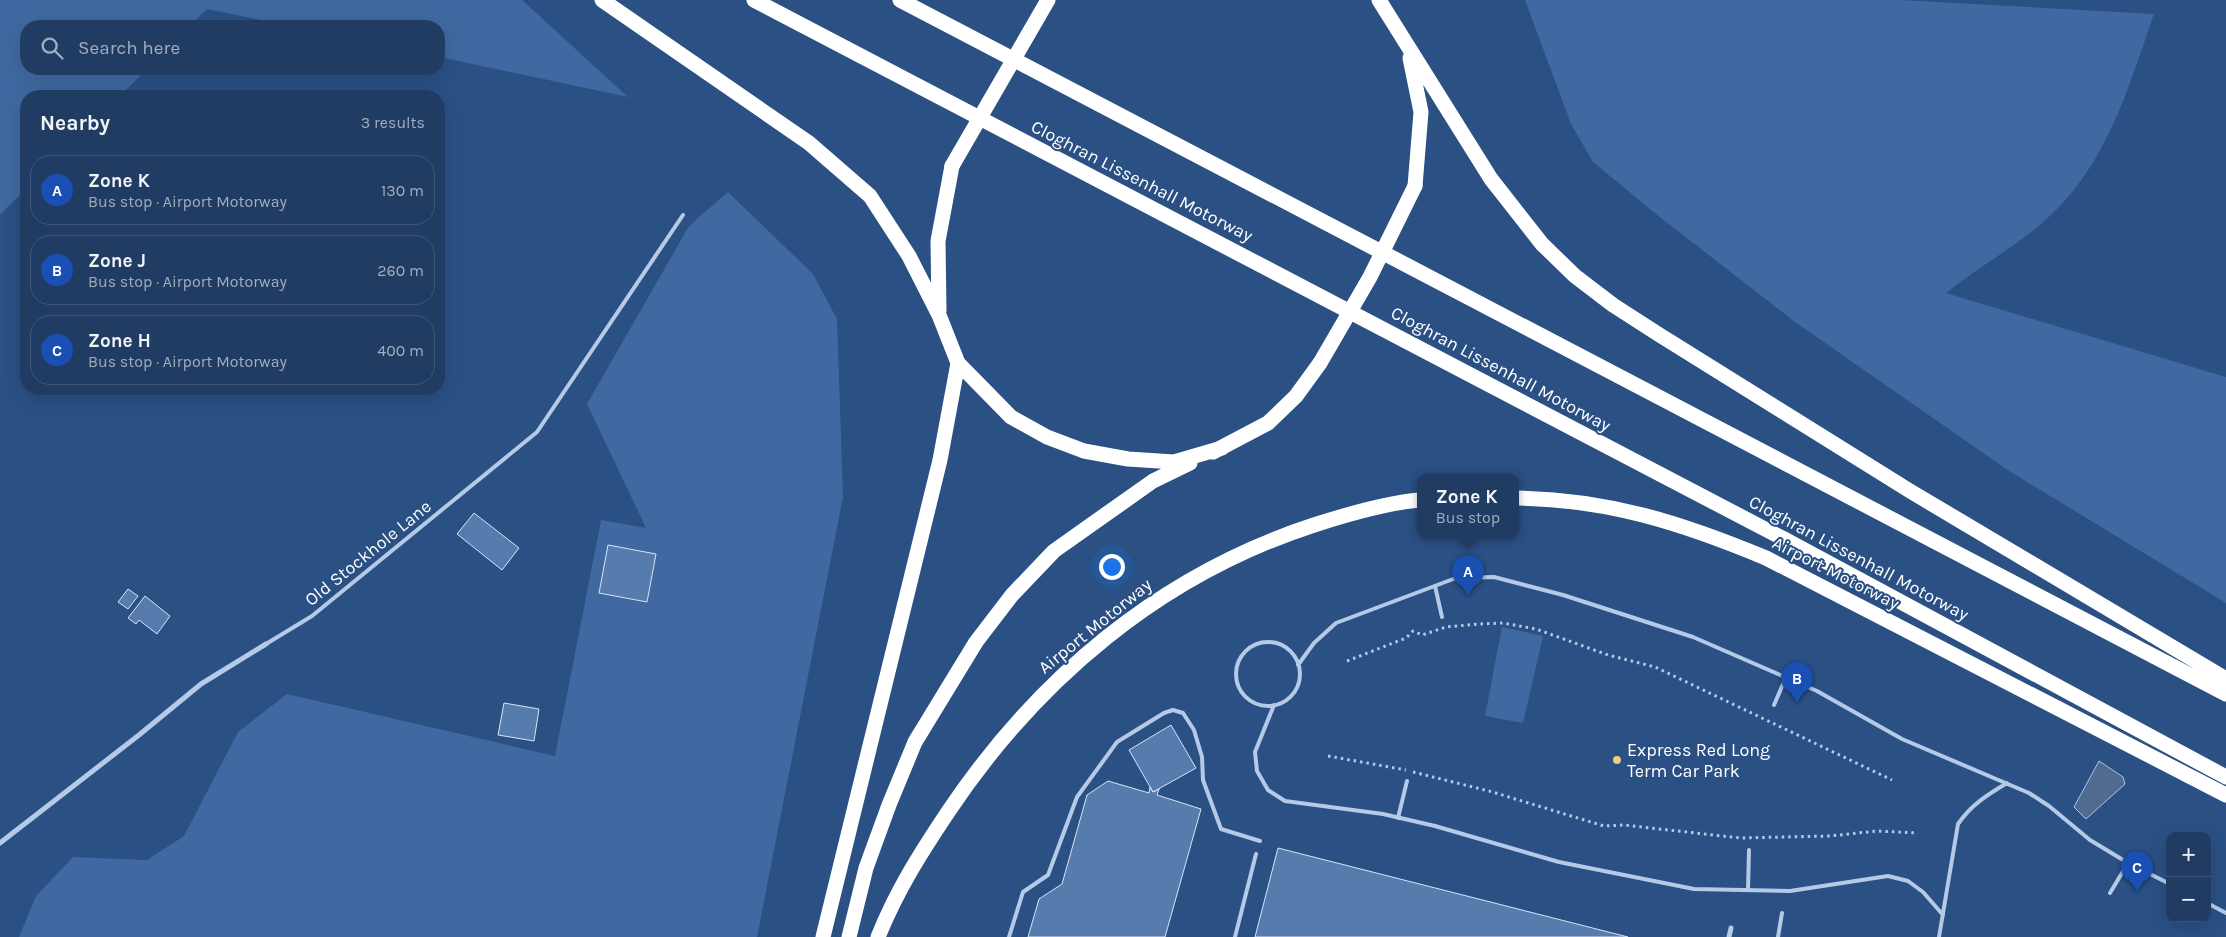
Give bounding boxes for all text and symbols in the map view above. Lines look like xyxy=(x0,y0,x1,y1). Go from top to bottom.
search box xyxy=(20,20,445,75)
icon: search xyxy=(38,34,66,62)
text: Search here xyxy=(78,37,180,59)
text: Nearby xyxy=(40,111,110,135)
text: 3 results xyxy=(361,113,425,132)
street label: Cloghran Lissenhall Motorway xyxy=(1027,115,1257,247)
text: Zone K xyxy=(88,170,150,192)
text: A xyxy=(52,181,62,200)
text: 130 m xyxy=(381,181,424,200)
text: Bus stop · Airport Motorway xyxy=(88,192,287,211)
text: Zone J xyxy=(88,250,146,272)
text: B xyxy=(52,261,62,280)
text: 260 m xyxy=(377,261,424,280)
text: Bus stop · Airport Motorway xyxy=(88,272,287,291)
street label: Cloghran Lissenhall Motorway xyxy=(1387,302,1615,437)
text: Zone H xyxy=(88,330,151,352)
text: C xyxy=(52,341,62,360)
text: 400 m xyxy=(377,341,424,360)
text: Bus stop · Airport Motorway xyxy=(88,352,287,371)
popup xyxy=(1417,474,1519,539)
text: Zone K xyxy=(1436,486,1498,508)
street label: Cloghran Lissenhall Motorway xyxy=(1745,491,1973,626)
street label: Old Stockhole Lane xyxy=(300,495,436,611)
text: Bus stop xyxy=(1436,508,1500,527)
street label: Airport Motorway xyxy=(1769,531,1904,615)
your location xyxy=(1099,554,1125,580)
pin: A xyxy=(1452,555,1484,596)
street label: Airport Motorway xyxy=(1034,573,1157,678)
pin: B xyxy=(1781,662,1813,703)
place label: Express Red Long Term Car Park xyxy=(1627,739,1770,782)
marker: Express Red Long Term Car Park xyxy=(1611,754,1623,766)
map controls xyxy=(2166,832,2211,922)
button: + xyxy=(2166,832,2211,877)
pin: C xyxy=(2121,851,2153,892)
button: − xyxy=(2166,877,2211,922)

